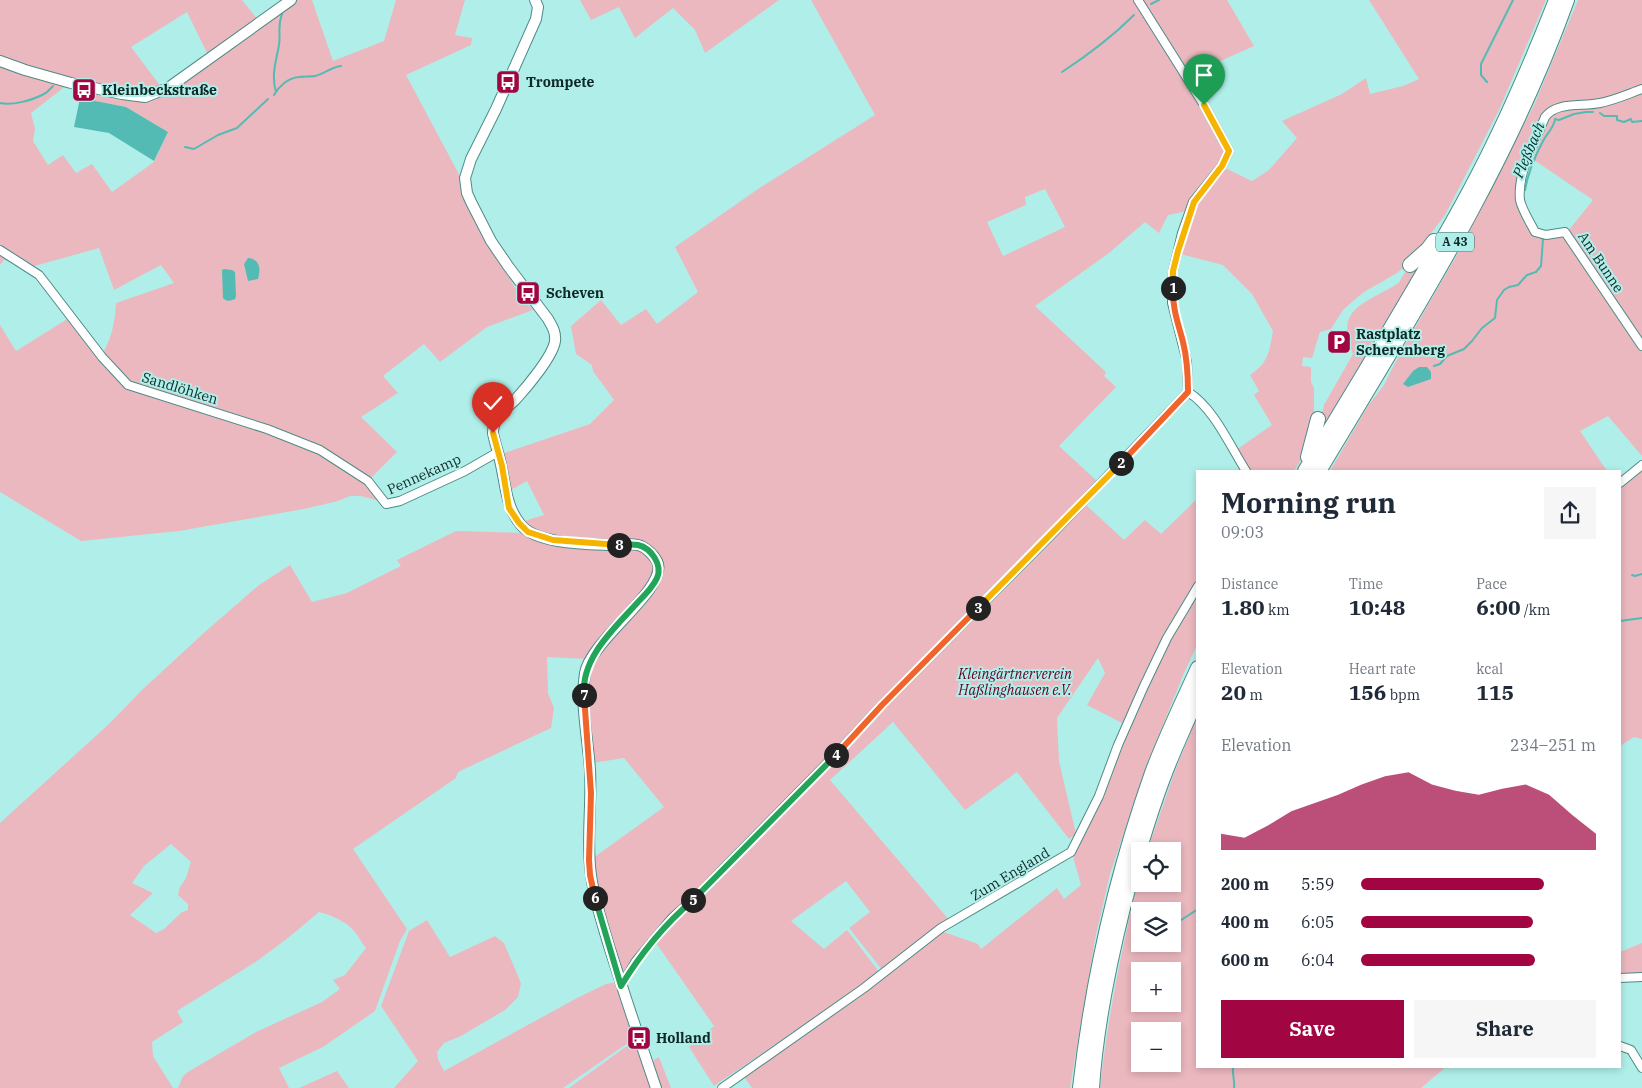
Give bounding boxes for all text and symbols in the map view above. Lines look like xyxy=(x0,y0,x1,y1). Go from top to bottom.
pin xyxy=(1183,54,1225,105)
icon: arrive xyxy=(1190,61,1218,89)
bus stop icon: Trompete xyxy=(495,69,521,95)
place label: Trompete xyxy=(526,73,595,91)
bus stop icon: Kleinbeckstraße xyxy=(71,77,97,103)
place label: Kleinbeckstraße xyxy=(102,81,217,99)
water label: Pleßbach xyxy=(1508,118,1549,182)
street label: Am Bunne xyxy=(1574,228,1628,296)
road number: A 43 xyxy=(1436,232,1474,252)
pin: 1 xyxy=(1160,276,1186,300)
text: 1 xyxy=(1169,279,1178,297)
bus stop icon: Scheven xyxy=(515,280,541,306)
place label: Scheven xyxy=(546,284,604,302)
place label: Rastplatz Scherenberg xyxy=(1356,325,1446,359)
parking icon: Rastplatz Scherenberg xyxy=(1326,329,1352,355)
street label: Sandlöhken xyxy=(140,368,220,408)
pin xyxy=(472,382,514,433)
icon: check xyxy=(479,389,507,417)
street label: Pennekamp xyxy=(384,450,464,498)
pin: 2 xyxy=(1108,450,1134,476)
text: 2 xyxy=(1117,454,1126,472)
text: Morning run xyxy=(1221,484,1396,521)
button: share xyxy=(1544,487,1596,539)
text: 09:03 xyxy=(1221,522,1264,542)
pin: 8 xyxy=(606,532,632,558)
text: 8 xyxy=(615,536,624,554)
text: Distance xyxy=(1221,575,1278,593)
text: Time xyxy=(1349,575,1383,593)
text: Pace xyxy=(1476,575,1507,593)
text: 1.80 xyxy=(1221,593,1265,621)
text: 10:48 xyxy=(1349,593,1405,621)
text: 6:00 xyxy=(1476,593,1521,621)
pin: 3 xyxy=(966,596,990,620)
text: 3 xyxy=(974,599,983,617)
text: km xyxy=(1265,601,1290,619)
text: /km xyxy=(1521,601,1550,619)
text: Elevation xyxy=(1221,660,1283,678)
text: Heart rate xyxy=(1349,660,1416,678)
text: kcal xyxy=(1476,660,1503,678)
park label: Kleingärtnerverein Haßlinghausen e.V. xyxy=(957,665,1072,699)
text: 20 xyxy=(1221,678,1246,706)
text: 156 xyxy=(1349,678,1386,706)
text: 115 xyxy=(1476,678,1514,706)
pin: 7 xyxy=(572,682,596,708)
text: 7 xyxy=(580,686,589,704)
text: m xyxy=(1246,686,1263,704)
text: bpm xyxy=(1386,686,1420,704)
text: Elevation xyxy=(1221,735,1291,755)
text: 234–251 m xyxy=(1510,735,1596,755)
pin: 4 xyxy=(824,742,848,768)
text: 4 xyxy=(832,746,841,764)
map controls xyxy=(1131,842,1181,1072)
button: locate xyxy=(1131,842,1181,892)
street label: Zum England xyxy=(967,843,1053,905)
text: 200 m xyxy=(1221,874,1269,894)
text: 5:59 xyxy=(1301,874,1334,894)
pin: 6 xyxy=(582,886,608,910)
pin: 5 xyxy=(680,888,706,912)
text: 6 xyxy=(591,889,600,907)
text: 5 xyxy=(689,891,698,909)
button: layers xyxy=(1131,902,1181,952)
text: 400 m xyxy=(1221,912,1269,932)
text: 6:05 xyxy=(1301,912,1334,932)
text: 600 m xyxy=(1221,950,1269,970)
text: 6:04 xyxy=(1301,950,1334,970)
button: + xyxy=(1131,962,1181,1012)
button: Save xyxy=(1221,1000,1404,1058)
button: Share xyxy=(1414,1000,1596,1058)
button: − xyxy=(1131,1022,1181,1072)
bus stop icon: Holland xyxy=(626,1025,652,1051)
place label: Holland xyxy=(656,1029,711,1047)

